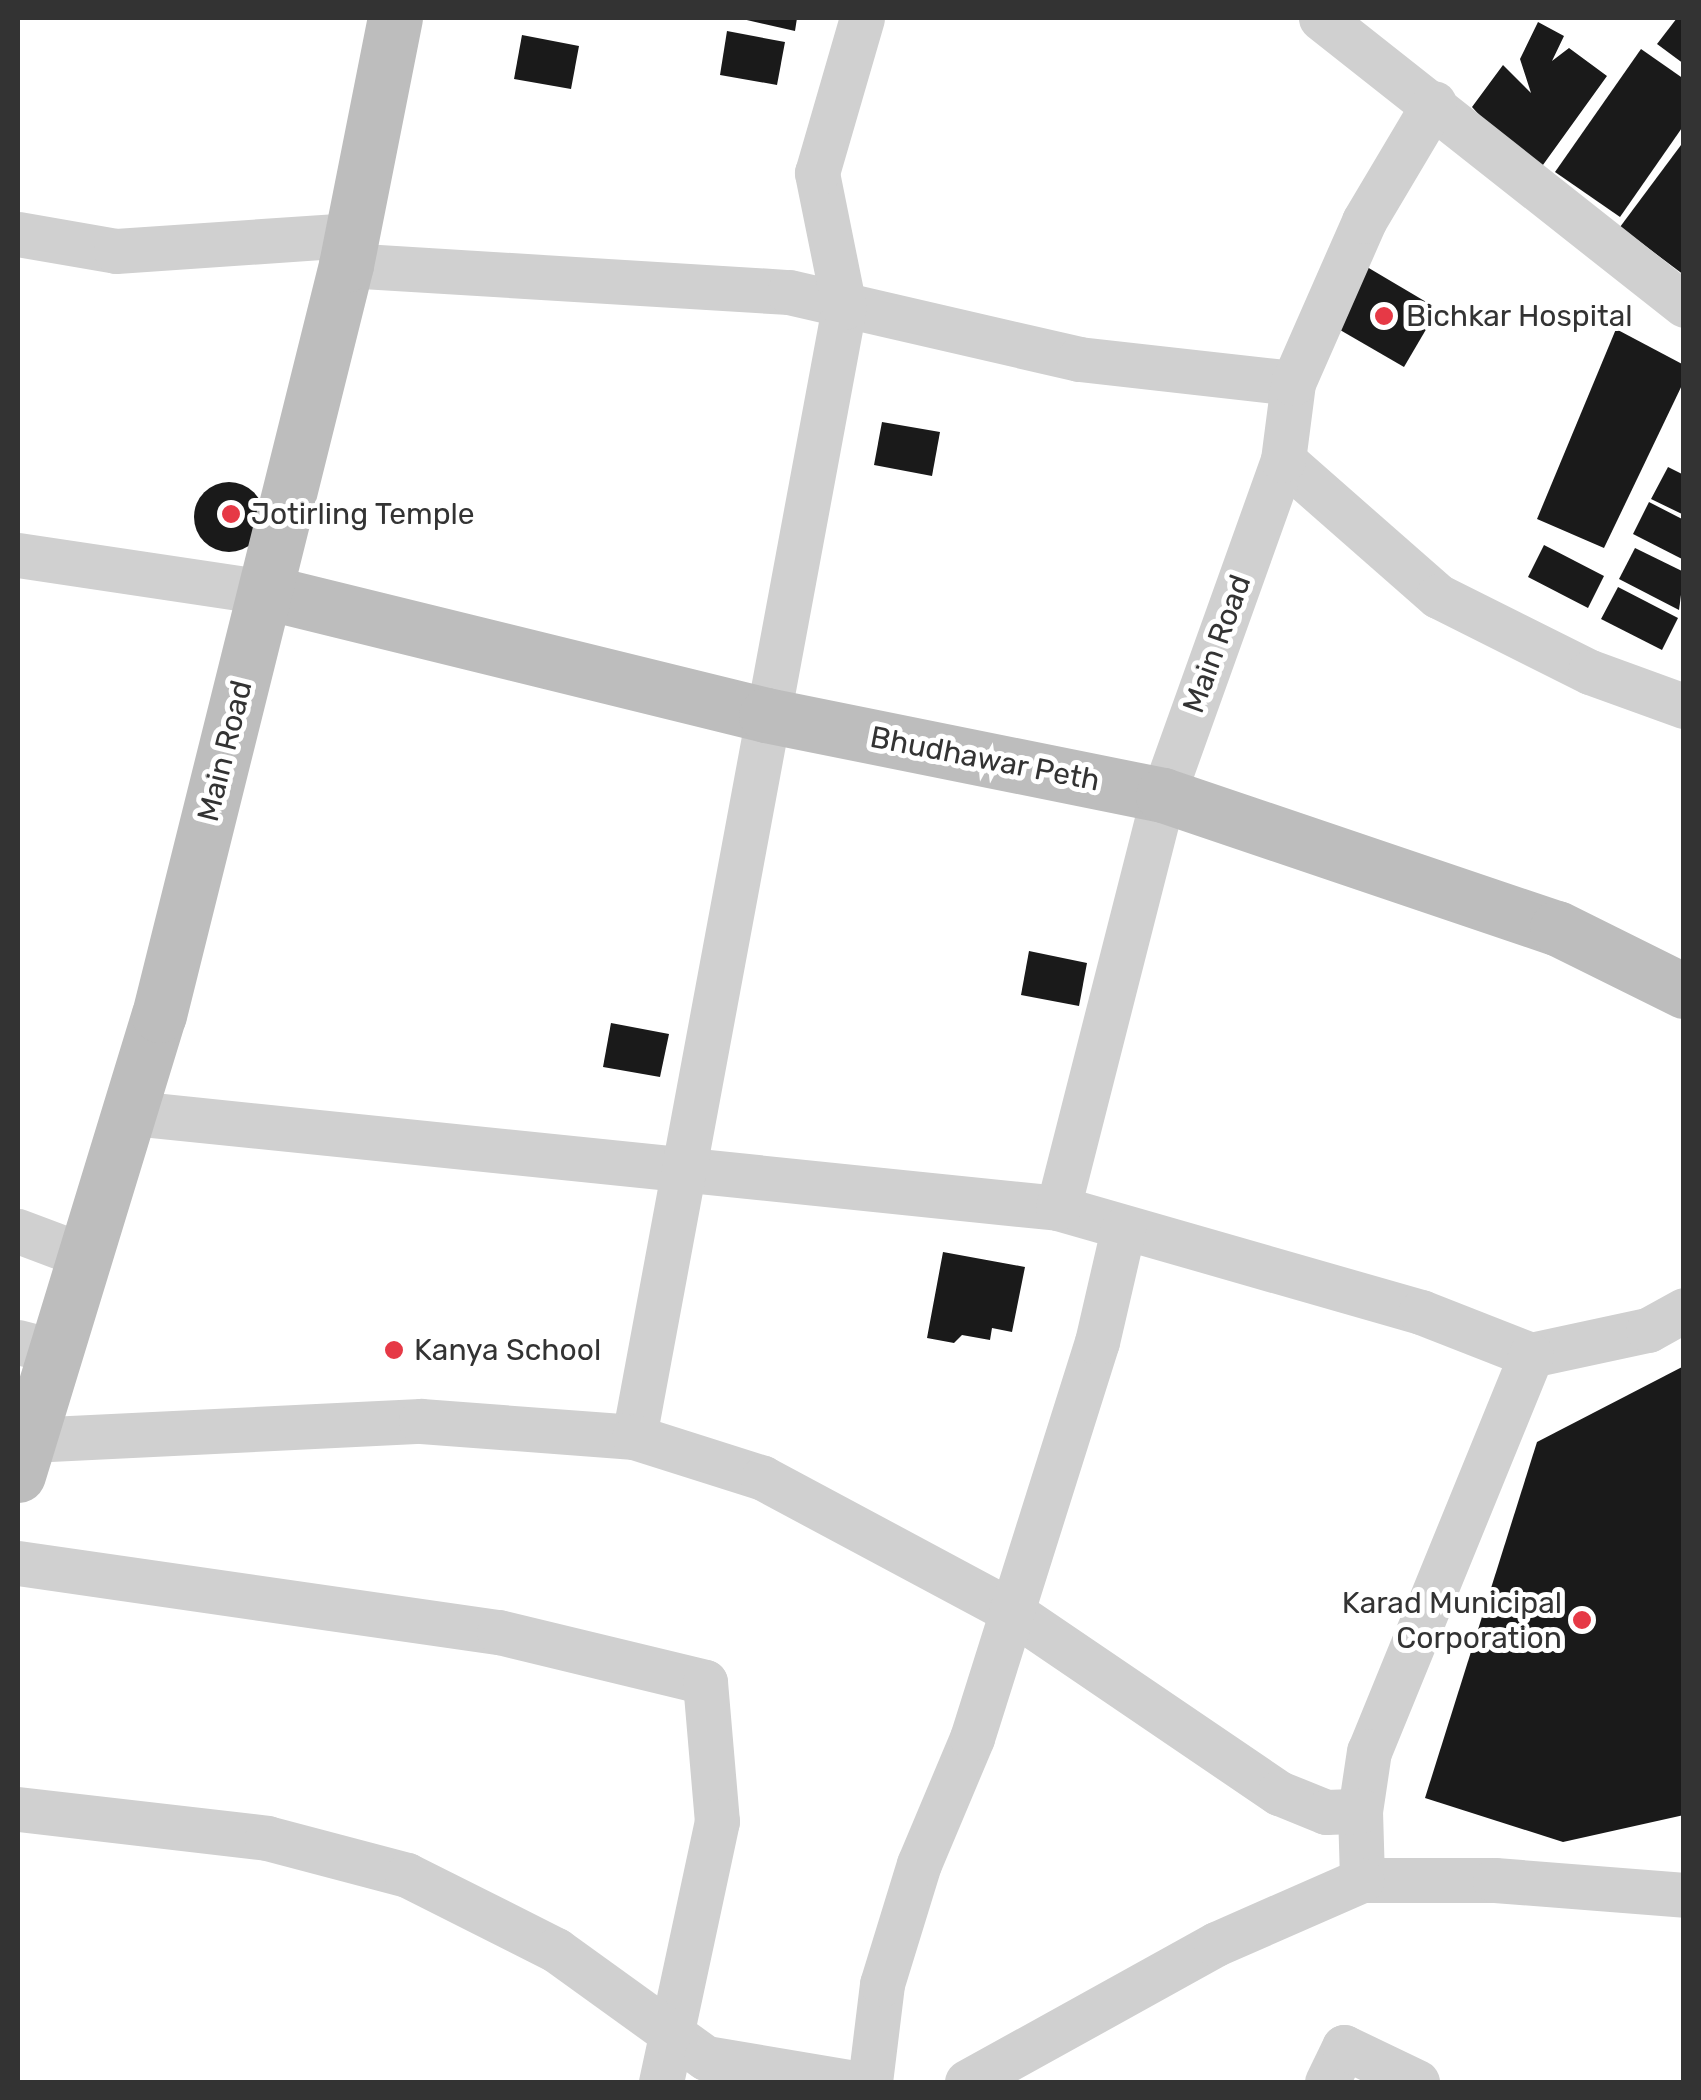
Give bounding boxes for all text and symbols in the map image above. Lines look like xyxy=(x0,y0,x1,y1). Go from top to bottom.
place label: Bichkar Hospital xyxy=(1406,298,1633,334)
marker: Bichkar Hospital xyxy=(1371,303,1397,329)
place label: Jotirling Temple xyxy=(251,496,475,532)
marker: Jotirling Temple xyxy=(220,503,242,525)
street label: Main Road xyxy=(1175,570,1259,718)
street label: Main Road xyxy=(190,677,260,825)
street label: Bhudhawar Peth xyxy=(867,719,1103,799)
place label: Kanya School xyxy=(414,1332,601,1368)
marker: Kanya School xyxy=(383,1339,405,1361)
place label: Karad Municipal Corporation xyxy=(1342,1585,1562,1656)
marker: Karad Municipal Corporation xyxy=(1571,1609,1593,1631)

